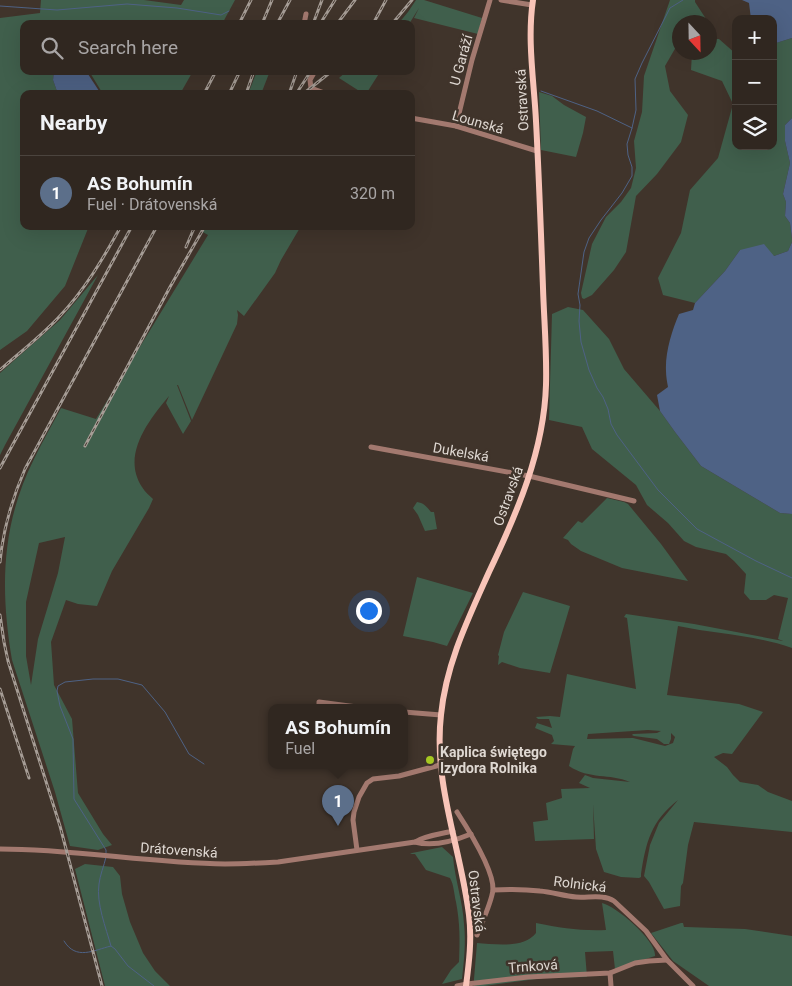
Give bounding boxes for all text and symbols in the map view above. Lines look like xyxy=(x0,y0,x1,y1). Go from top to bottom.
north arrow xyxy=(672,15,717,60)
map controls xyxy=(732,15,777,150)
button: + xyxy=(732,15,777,60)
search box xyxy=(20,20,415,75)
street label: U Garáží xyxy=(447,32,476,87)
icon: search xyxy=(38,34,66,62)
text: Search here xyxy=(78,36,178,59)
button: − xyxy=(732,60,777,105)
street label: Ostravská xyxy=(512,69,532,131)
button: layers xyxy=(732,105,777,150)
street label: Lounská xyxy=(450,107,506,137)
text: Nearby xyxy=(40,111,107,135)
text: AS Bohumín xyxy=(87,172,193,195)
text: 1 xyxy=(51,184,61,203)
text: 320 m xyxy=(350,184,395,203)
text: Fuel · Drátovenská xyxy=(87,195,217,214)
street label: Dukelská xyxy=(432,439,490,465)
street label: Ostravská xyxy=(490,464,526,528)
your location xyxy=(356,598,382,624)
popup xyxy=(268,704,408,769)
text: AS Bohumín xyxy=(285,716,391,739)
text: Fuel xyxy=(285,739,315,758)
place label: Kaplica świętego Izydora Rolnika xyxy=(440,744,547,776)
marker: Kaplica świętego Izydora Rolnika xyxy=(424,754,436,766)
pin: 1 xyxy=(322,785,354,826)
street label: Drátovenská xyxy=(140,839,218,861)
street label: Ostravská xyxy=(465,869,489,933)
street label: Rolnická xyxy=(553,873,607,895)
street label: Trnková xyxy=(508,956,558,976)

